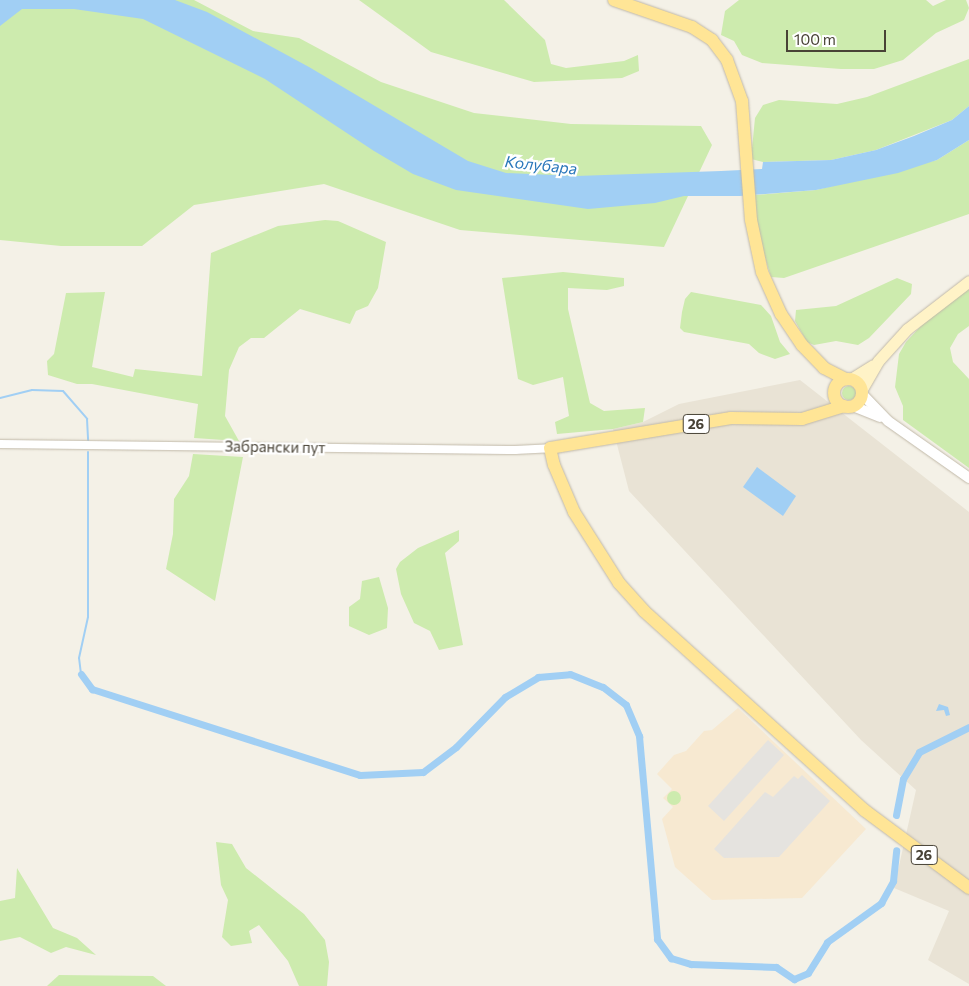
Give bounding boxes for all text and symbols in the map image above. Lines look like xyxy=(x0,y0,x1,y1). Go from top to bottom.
scale bar xyxy=(789,20,889,52)
text: 100 m xyxy=(794,30,836,48)
water label: Колубара xyxy=(504,152,578,178)
road number: 26 xyxy=(682,412,710,436)
street label: Забрански пут xyxy=(224,437,326,457)
road number: 26 xyxy=(910,844,938,866)

